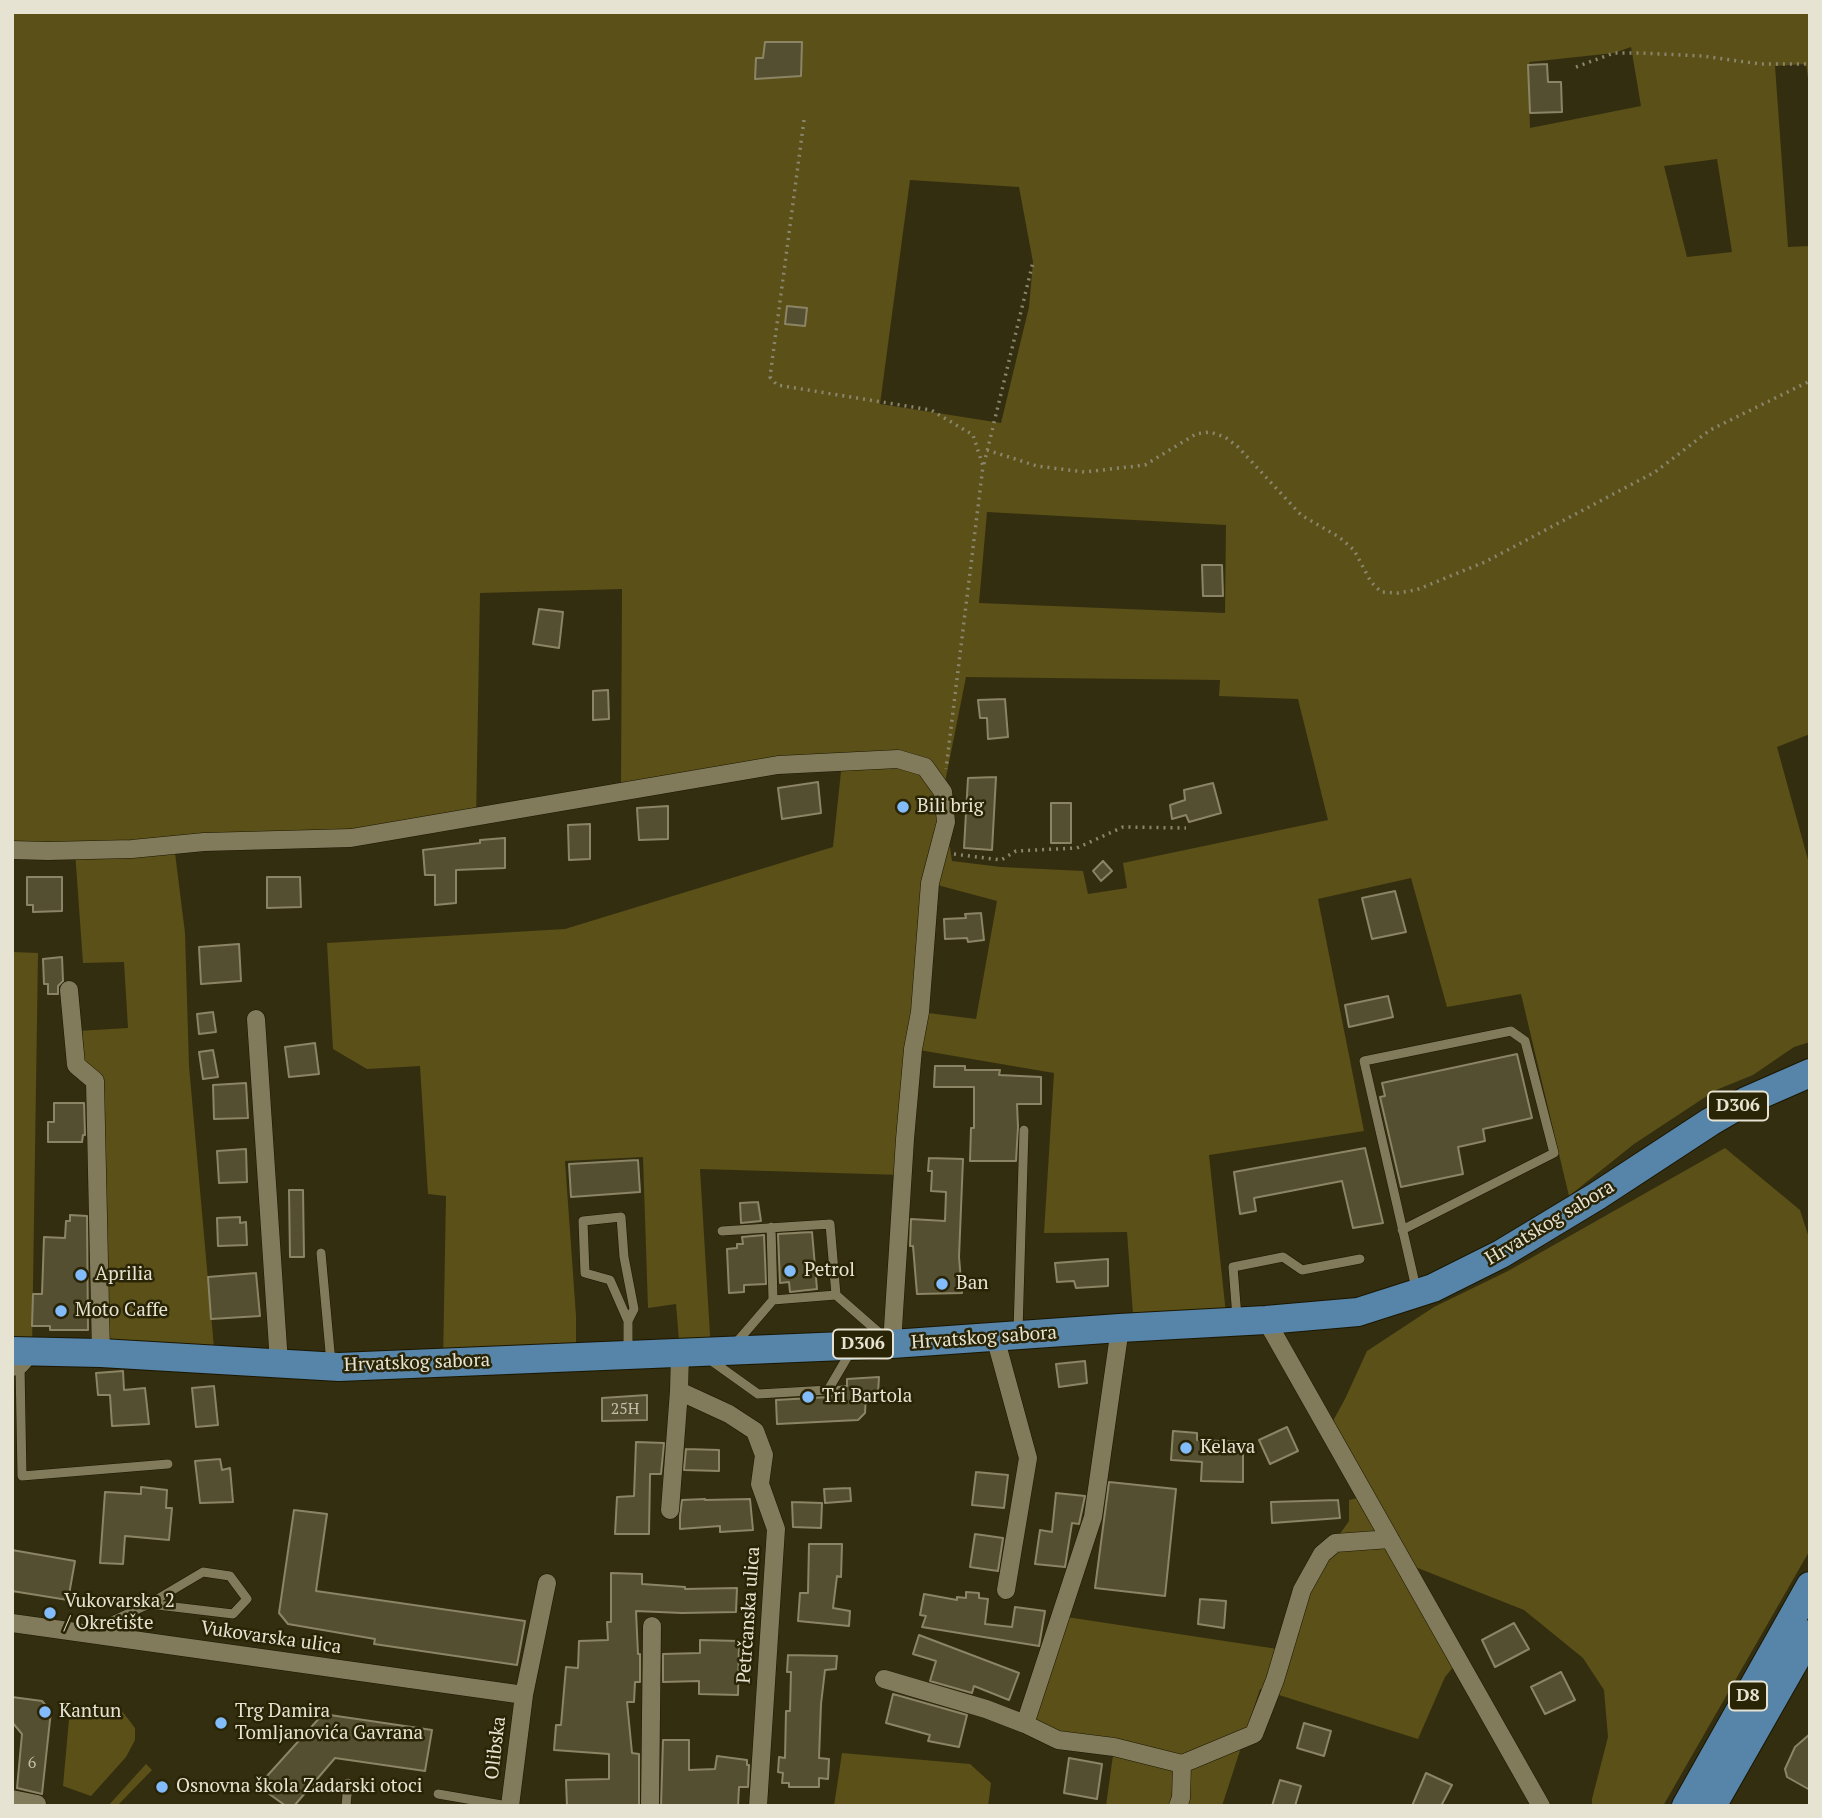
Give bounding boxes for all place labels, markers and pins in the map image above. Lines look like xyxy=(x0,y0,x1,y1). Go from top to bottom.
place label: Bili brig xyxy=(917,796,984,818)
marker: Bili brig xyxy=(895,799,911,815)
place label: Petrol xyxy=(804,1260,855,1282)
marker: Petrol xyxy=(782,1263,798,1279)
place label: Aprilia xyxy=(95,1264,153,1286)
marker: Aprilia xyxy=(73,1267,89,1283)
place label: Ban xyxy=(956,1273,989,1295)
marker: Ban xyxy=(934,1276,950,1292)
place label: Moto Caffe xyxy=(75,1300,168,1322)
marker: Moto Caffe xyxy=(53,1303,69,1319)
place label: Tri Bartola xyxy=(822,1386,912,1408)
marker: Tri Bartola xyxy=(800,1389,816,1405)
place label: Kelava xyxy=(1200,1437,1255,1459)
marker: Kelava xyxy=(1178,1440,1194,1456)
place label: Vukovarska 2 / Okretište xyxy=(64,1591,175,1635)
marker: Vukovarska 2 / Okretište xyxy=(42,1605,58,1621)
place label: Kantun xyxy=(59,1701,121,1723)
place label: Trg Damira Tomljanovića Gavrana xyxy=(235,1701,423,1745)
marker: Kantun xyxy=(37,1704,53,1720)
marker: Trg Damira Tomljanovića Gavrana xyxy=(213,1715,229,1731)
place label: Osnovna škola Zadarski otoci xyxy=(176,1776,423,1798)
marker: Osnovna škola Zadarski otoci xyxy=(154,1779,170,1795)

